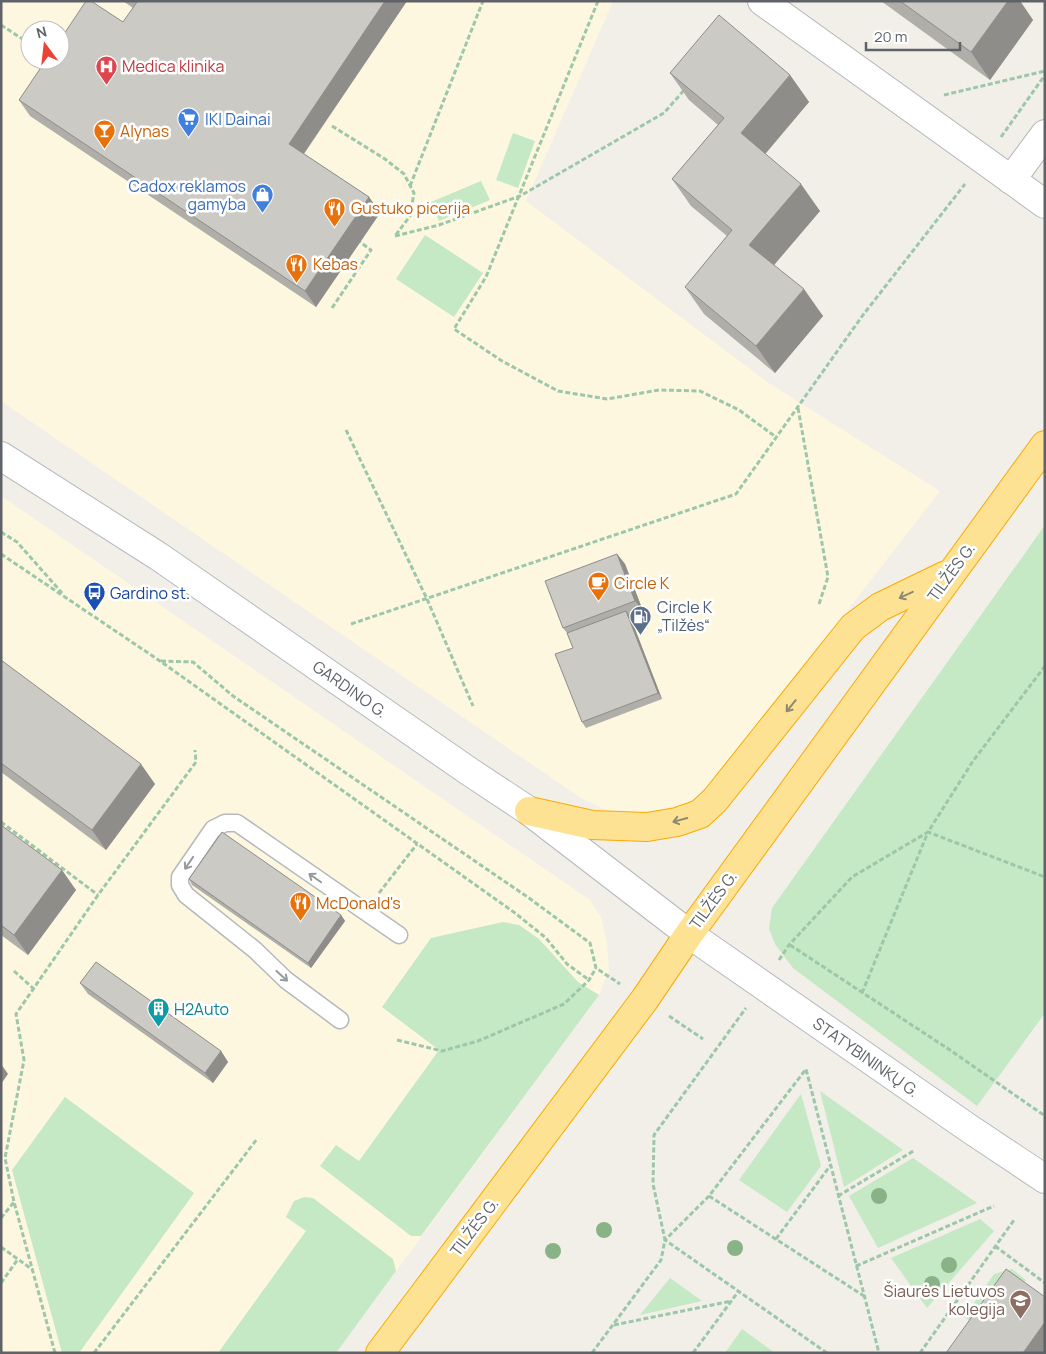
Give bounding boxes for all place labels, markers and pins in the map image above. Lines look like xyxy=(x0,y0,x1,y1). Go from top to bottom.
hospital icon: Medica klinika xyxy=(94,54,118,85)
place label: Medica klinika xyxy=(122,55,224,77)
supermarket icon: IKI Dainai xyxy=(177,107,201,138)
place label: IKI Dainai xyxy=(205,108,271,130)
bar icon: Alynas xyxy=(92,119,116,150)
place label: Alynas xyxy=(120,120,169,142)
place label: Cadox reklamos gamyba xyxy=(128,175,246,215)
shop icon: Cadox reklamos gamyba xyxy=(250,183,274,214)
restaurant icon: Gustuko picerija xyxy=(323,196,347,227)
place label: Gustuko picerija xyxy=(351,197,470,219)
restaurant icon: Kebas xyxy=(285,252,309,283)
place label: Kebas xyxy=(313,253,358,275)
cafe icon: Circle K xyxy=(586,571,610,602)
place label: Circle K xyxy=(614,572,670,594)
bus stop icon: Gardino st. xyxy=(82,581,106,612)
place label: Gardino st. xyxy=(110,582,190,604)
place label: Circle K „Tilžės“ xyxy=(657,596,713,636)
fuel station icon: Circle K „Tilžės“ xyxy=(629,604,653,635)
restaurant icon: McDonald's xyxy=(288,891,312,922)
place label: McDonald's xyxy=(316,892,401,914)
building icon: H2Auto xyxy=(146,997,170,1028)
place label: H2Auto xyxy=(174,998,229,1020)
place label: Šiaurės Lietuvos kolegija xyxy=(884,1280,1005,1320)
school or university icon: Šiaurės Lietuvos kolegija xyxy=(1009,1288,1033,1319)

